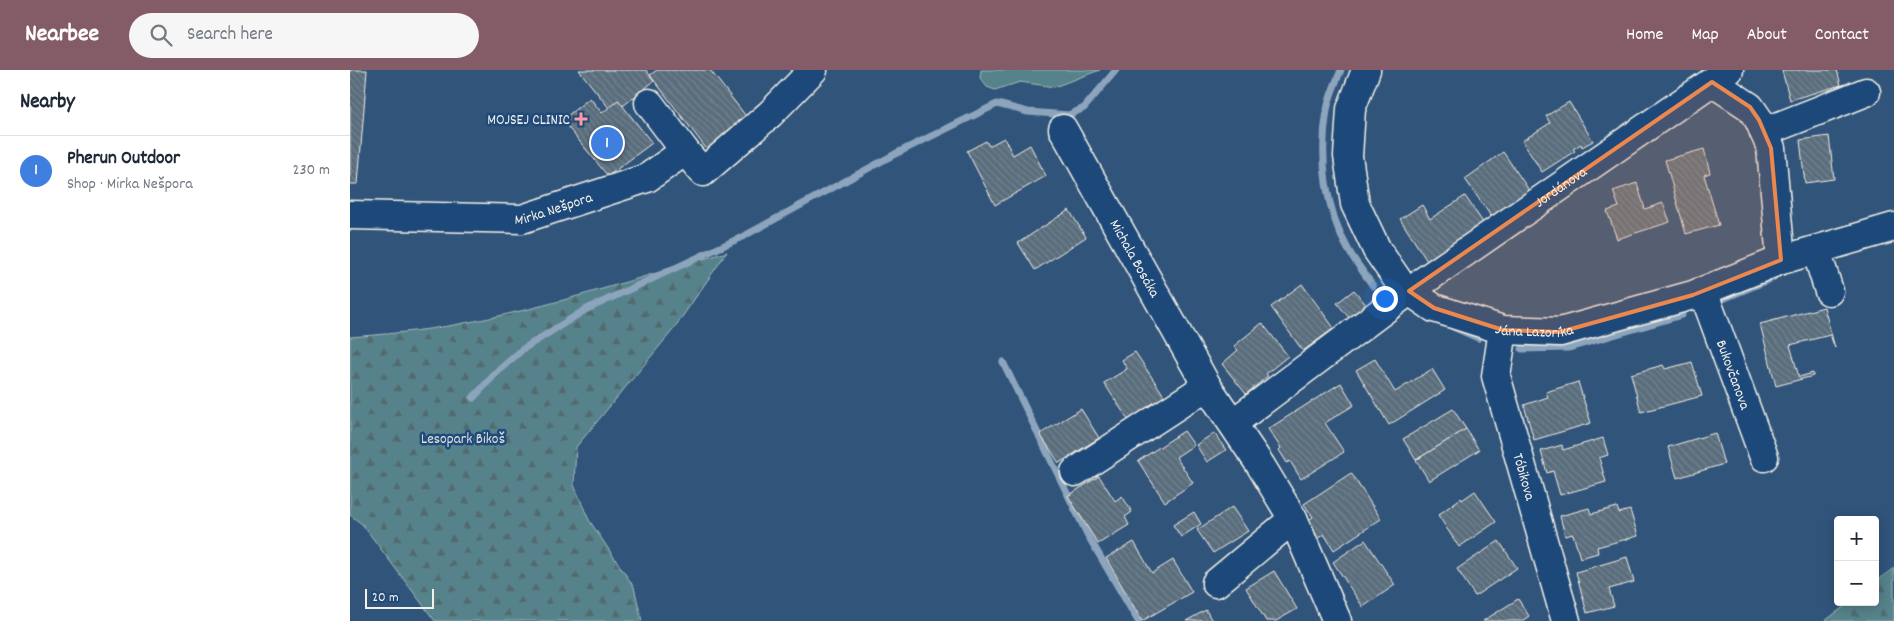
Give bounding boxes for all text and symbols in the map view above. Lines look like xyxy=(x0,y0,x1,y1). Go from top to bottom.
search box xyxy=(129,13,479,58)
text: Nearbee xyxy=(25,18,99,52)
icon: search xyxy=(147,21,175,49)
text: Search here xyxy=(187,22,273,49)
text: Home xyxy=(1626,23,1663,48)
text: Map xyxy=(1691,23,1719,48)
text: About xyxy=(1747,23,1787,48)
text: Contact xyxy=(1815,23,1869,48)
text: Nearby xyxy=(20,88,75,118)
place label: MOJSEJ CLINIC xyxy=(487,110,570,132)
marker: MOJSEJ CLINIC xyxy=(574,112,588,126)
pin: 1 xyxy=(591,124,623,162)
text: Pherun Outdoor xyxy=(67,146,180,173)
text: 1 xyxy=(34,159,38,182)
text: 230 m xyxy=(293,159,330,182)
street label: Jordánova xyxy=(1531,162,1593,214)
text: Shop · Mirka Nešpora xyxy=(67,173,193,196)
street label: Mirka Nešpora xyxy=(514,187,597,232)
street label: Michala Bosáka xyxy=(1103,216,1165,303)
your location xyxy=(1372,286,1398,312)
street label: Jána Lazoríka xyxy=(1492,319,1577,345)
street label: Bukovčanova xyxy=(1709,337,1755,414)
park label: Lesopark Bikoš xyxy=(421,429,505,451)
street label: Tóbikova xyxy=(1506,451,1540,504)
map controls xyxy=(1834,516,1879,606)
button: + xyxy=(1834,516,1879,561)
button: − xyxy=(1834,561,1879,606)
scale bar xyxy=(365,586,434,609)
text: 20 m xyxy=(372,588,399,608)

